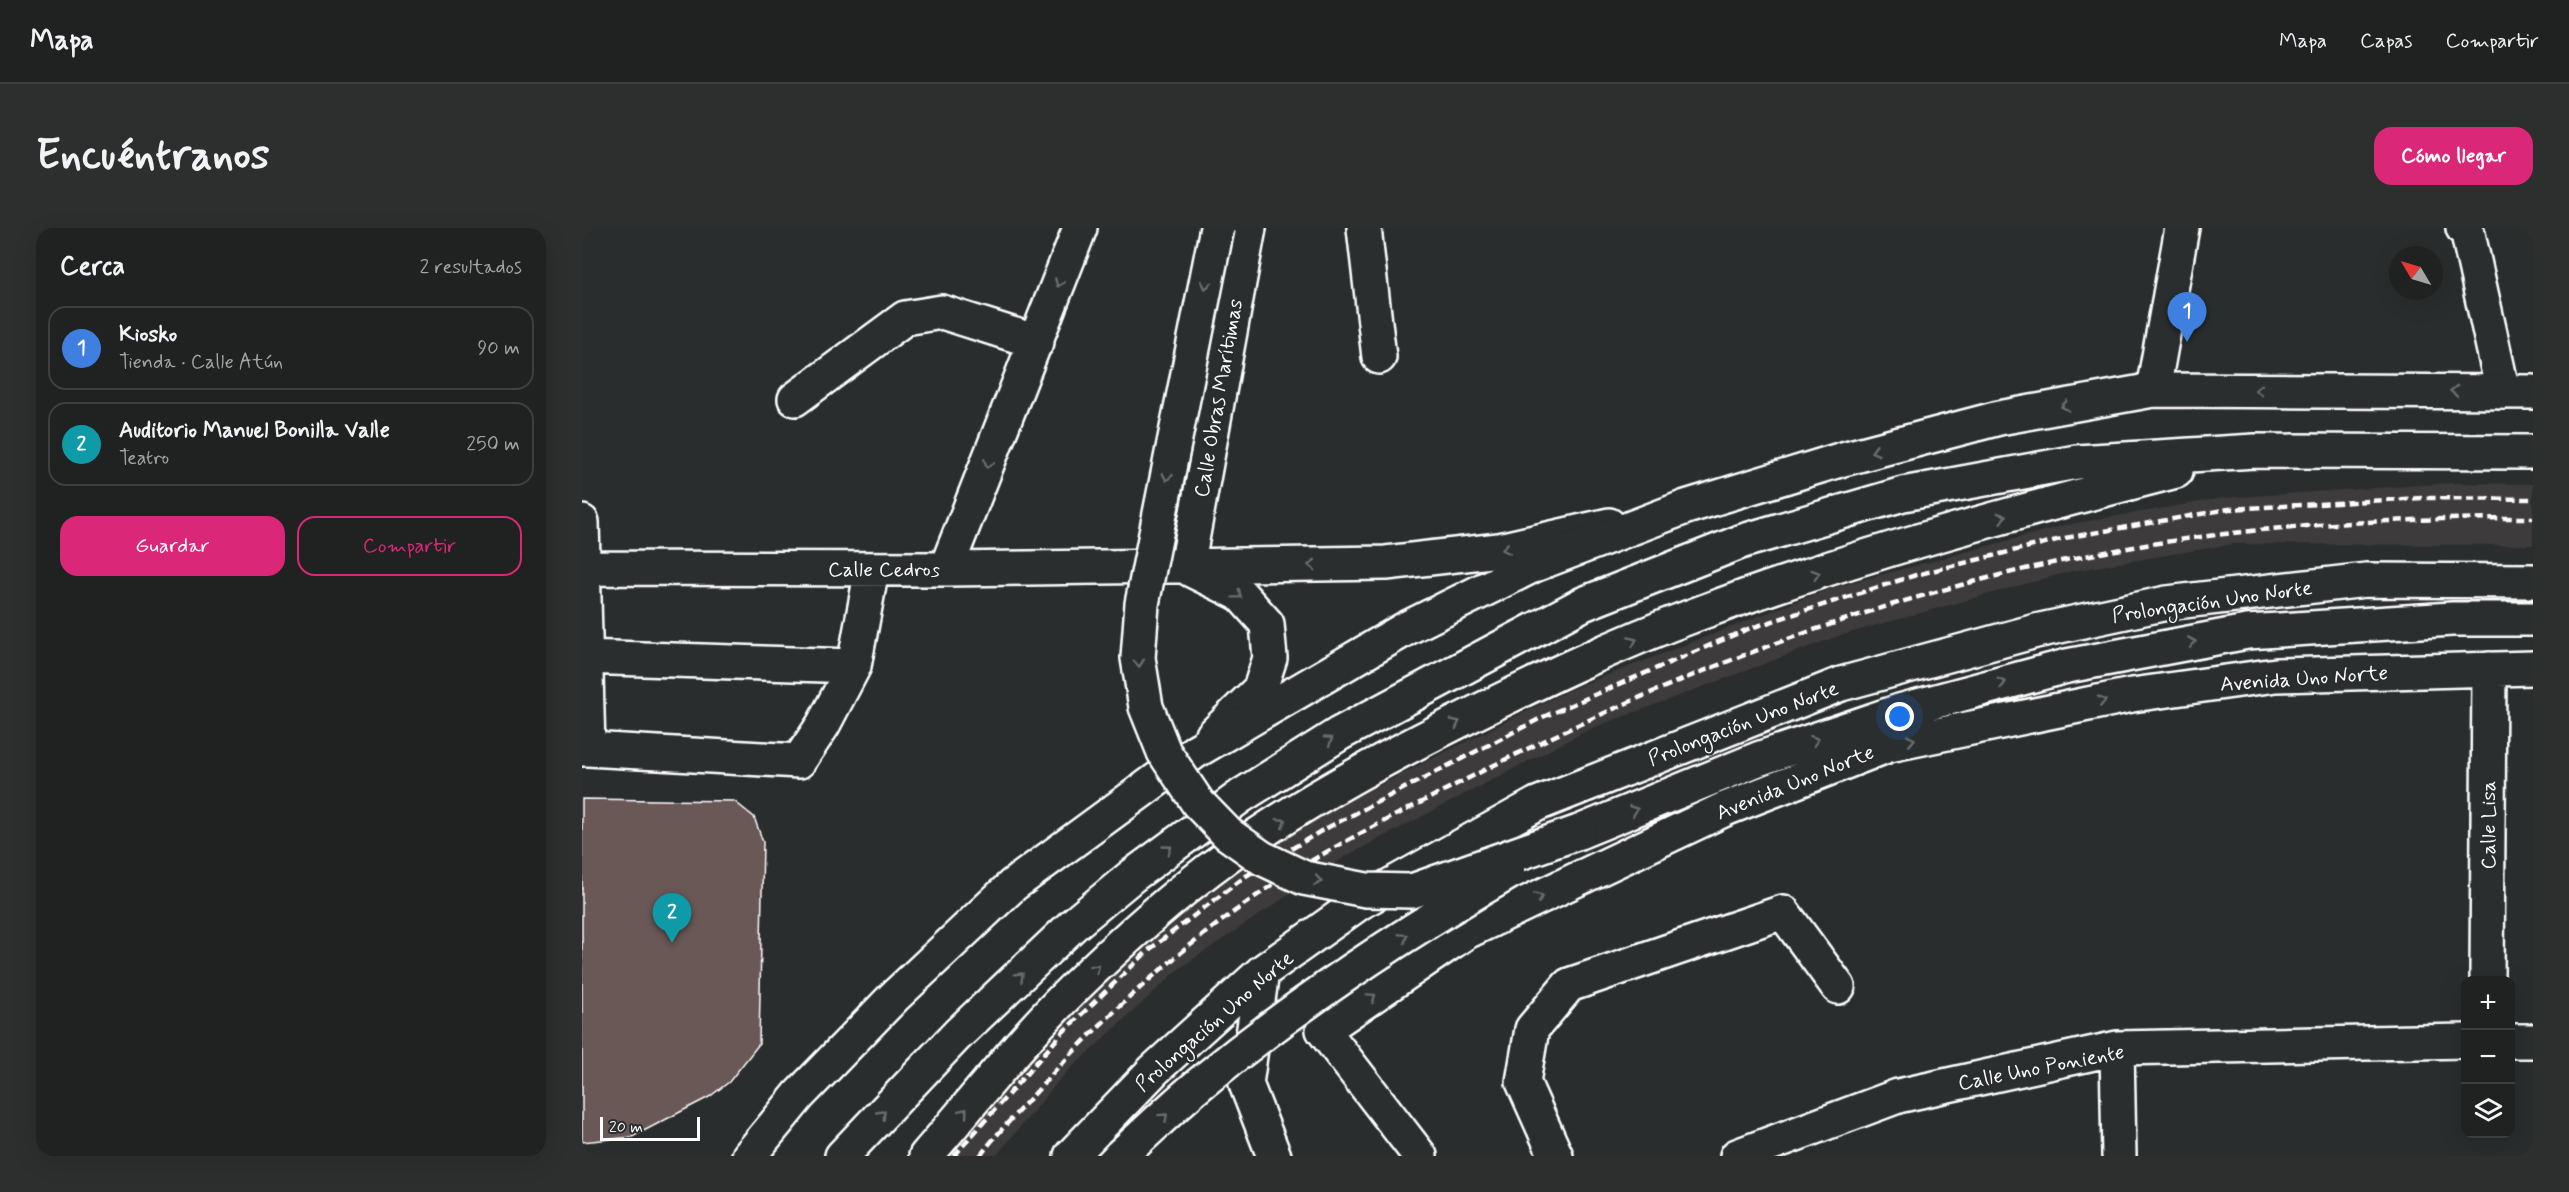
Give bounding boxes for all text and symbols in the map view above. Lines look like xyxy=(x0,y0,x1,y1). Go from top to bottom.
text: Mapa xyxy=(30,23,94,60)
text: Mapa xyxy=(2279,27,2327,55)
text: Capas xyxy=(2360,27,2413,55)
text: Compartir xyxy=(2446,27,2539,55)
button: Cómo llegar xyxy=(2374,127,2533,185)
text: Encuéntranos xyxy=(36,129,269,184)
north arrow xyxy=(2389,246,2443,300)
text: Cerca xyxy=(60,250,125,284)
text: 2 resultados xyxy=(419,254,522,281)
one-way arrow xyxy=(1054,277,1067,288)
one-way arrow xyxy=(1200,280,1213,290)
pin: 1 xyxy=(2168,292,2206,342)
street label: Calle Obras Marítimas xyxy=(1188,297,1250,500)
text: Kiosko xyxy=(119,321,177,349)
text: 1 xyxy=(77,335,86,362)
text: 90 m xyxy=(477,335,520,362)
text: Tienda · Calle Atún xyxy=(119,349,283,376)
one-way arrow xyxy=(2254,384,2263,396)
one-way arrow xyxy=(2449,385,2458,397)
one-way arrow xyxy=(2060,399,2070,412)
text: Auditorio Manuel Bonilla Valle xyxy=(119,417,390,445)
text: 2 xyxy=(77,431,86,458)
text: 250 m xyxy=(466,431,520,458)
one-way arrow xyxy=(1870,443,1880,456)
text: Teatro xyxy=(119,445,169,472)
one-way arrow xyxy=(983,458,995,469)
one-way arrow xyxy=(1161,471,1174,481)
one-way arrow xyxy=(1996,512,2007,524)
button: Guardar xyxy=(60,516,285,576)
button: Compartir xyxy=(297,516,522,576)
one-way arrow xyxy=(1501,542,1511,555)
street label: Calle Cedros xyxy=(828,556,940,584)
one-way arrow xyxy=(1307,559,1316,571)
one-way arrow xyxy=(1810,569,1821,581)
street label: Prolongación Uno Norte xyxy=(2110,574,2314,631)
one-way arrow xyxy=(1232,588,1243,599)
one-way arrow xyxy=(1626,636,1637,648)
one-way arrow xyxy=(2187,636,2197,649)
one-way arrow xyxy=(1133,658,1145,667)
street label: Avenida Uno Norte xyxy=(2219,659,2389,699)
street label: Prolongación Uno Norte xyxy=(1644,675,1843,774)
one-way arrow xyxy=(1996,678,2007,690)
one-way arrow xyxy=(2097,695,2107,708)
your location xyxy=(1885,702,1914,731)
one-way arrow xyxy=(1449,719,1460,730)
one-way arrow xyxy=(1809,734,1820,747)
one-way arrow xyxy=(1906,734,1916,747)
one-way arrow xyxy=(1322,736,1333,747)
street label: Avenida Uno Norte xyxy=(1712,738,1879,827)
street label: Calle Lisa xyxy=(2475,781,2503,869)
one-way arrow xyxy=(1627,805,1638,817)
one-way arrow xyxy=(1275,818,1286,829)
one-way arrow xyxy=(1162,846,1173,857)
one-way arrow xyxy=(1312,874,1322,887)
one-way arrow xyxy=(1532,893,1543,905)
pin: 2 xyxy=(652,894,692,943)
one-way arrow xyxy=(1397,933,1408,944)
street label: Prolongación Uno Norte xyxy=(1129,945,1301,1099)
one-way arrow xyxy=(1089,964,1099,975)
one-way arrow xyxy=(1012,972,1023,983)
map controls xyxy=(2461,976,2515,1138)
button: + xyxy=(2461,976,2515,1030)
one-way arrow xyxy=(1365,993,1376,1004)
button: − xyxy=(2461,1030,2515,1084)
street label: Calle Uno Poniente xyxy=(1956,1038,2127,1098)
button: layers xyxy=(2461,1084,2515,1138)
one-way arrow xyxy=(957,1108,968,1119)
one-way arrow xyxy=(875,1110,886,1120)
one-way arrow xyxy=(1157,1113,1167,1124)
scale bar xyxy=(600,1114,700,1142)
text: 20 m xyxy=(609,1117,643,1138)

